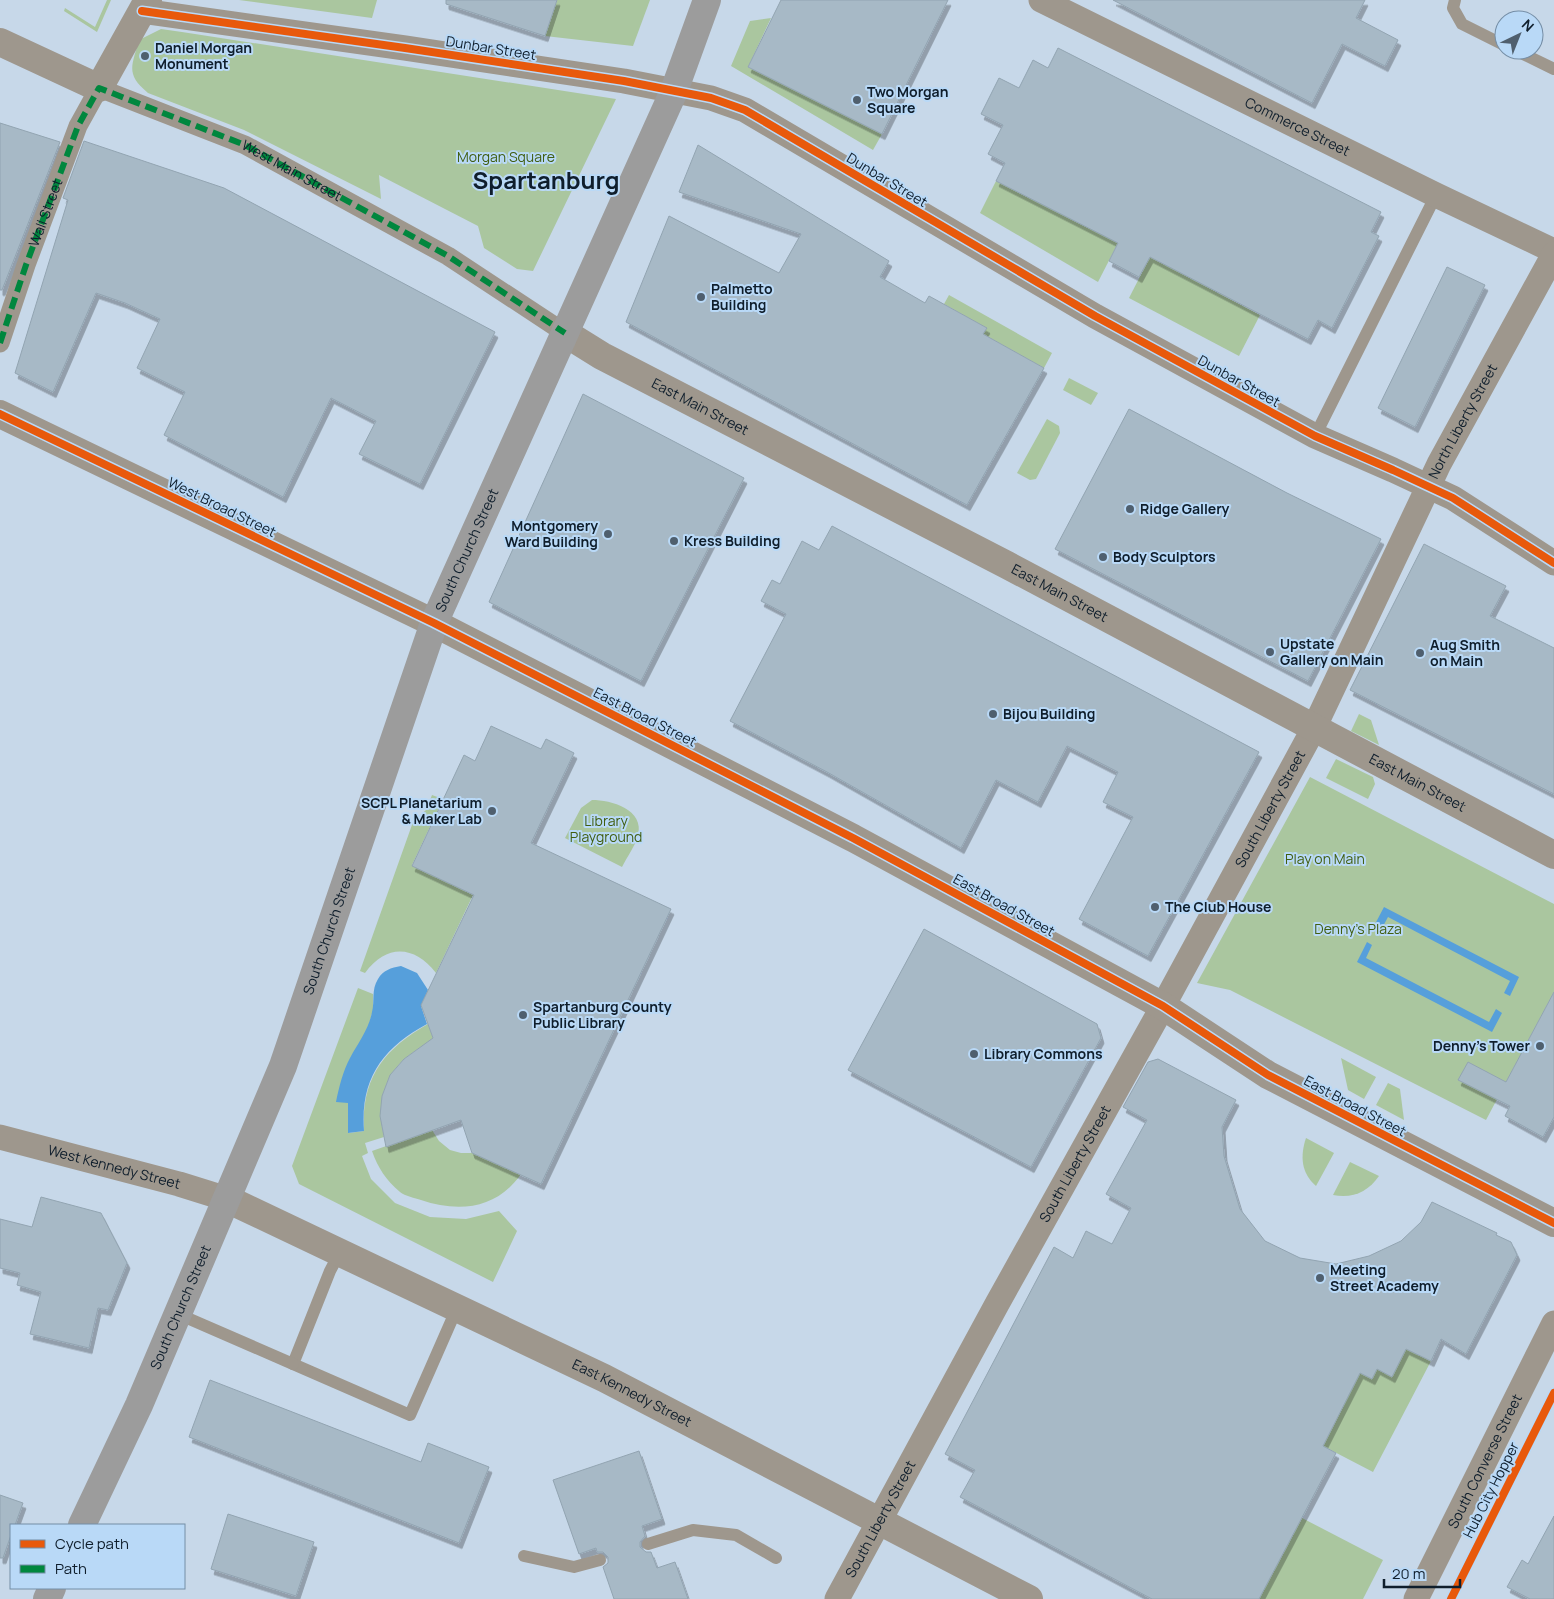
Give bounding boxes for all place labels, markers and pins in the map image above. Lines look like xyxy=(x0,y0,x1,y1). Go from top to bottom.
place label: Daniel Morgan Monument xyxy=(155,38,252,73)
marker: Daniel Morgan Monument xyxy=(139,50,151,62)
place label: Two Morgan Square xyxy=(867,82,948,117)
marker: Two Morgan Square xyxy=(851,94,863,106)
place label: Palmetto Building xyxy=(711,279,773,314)
marker: Palmetto Building xyxy=(695,291,707,303)
place label: Ridge Gallery xyxy=(1140,499,1230,518)
marker: Ridge Gallery xyxy=(1124,503,1136,515)
place label: Montgomery Ward Building xyxy=(505,516,598,551)
marker: Montgomery Ward Building xyxy=(602,528,614,540)
place label: Kress Building xyxy=(684,531,780,550)
marker: Kress Building xyxy=(668,535,680,547)
place label: Body Sculptors xyxy=(1113,547,1216,566)
marker: Body Sculptors xyxy=(1097,551,1109,563)
place label: Upstate Gallery on Main xyxy=(1280,634,1384,669)
place label: Aug Smith on Main xyxy=(1430,635,1500,670)
marker: Upstate Gallery on Main xyxy=(1264,646,1276,658)
marker: Aug Smith on Main xyxy=(1414,647,1426,659)
place label: Bijou Building xyxy=(1003,704,1095,723)
marker: Bijou Building xyxy=(987,708,999,720)
place label: SCPL Planetarium & Maker Lab xyxy=(361,793,482,828)
marker: SCPL Planetarium & Maker Lab xyxy=(486,805,498,817)
place label: The Club House xyxy=(1165,897,1271,916)
marker: The Club House xyxy=(1149,901,1161,913)
place label: Spartanburg County Public Library xyxy=(533,997,672,1032)
marker: Spartanburg County Public Library xyxy=(517,1009,529,1021)
place label: Denny's Tower xyxy=(1433,1036,1530,1055)
marker: Denny's Tower xyxy=(1534,1040,1546,1052)
place label: Library Commons xyxy=(984,1044,1103,1063)
marker: Library Commons xyxy=(968,1048,980,1060)
place label: Meeting Street Academy xyxy=(1330,1260,1439,1295)
marker: Meeting Street Academy xyxy=(1314,1272,1326,1284)

